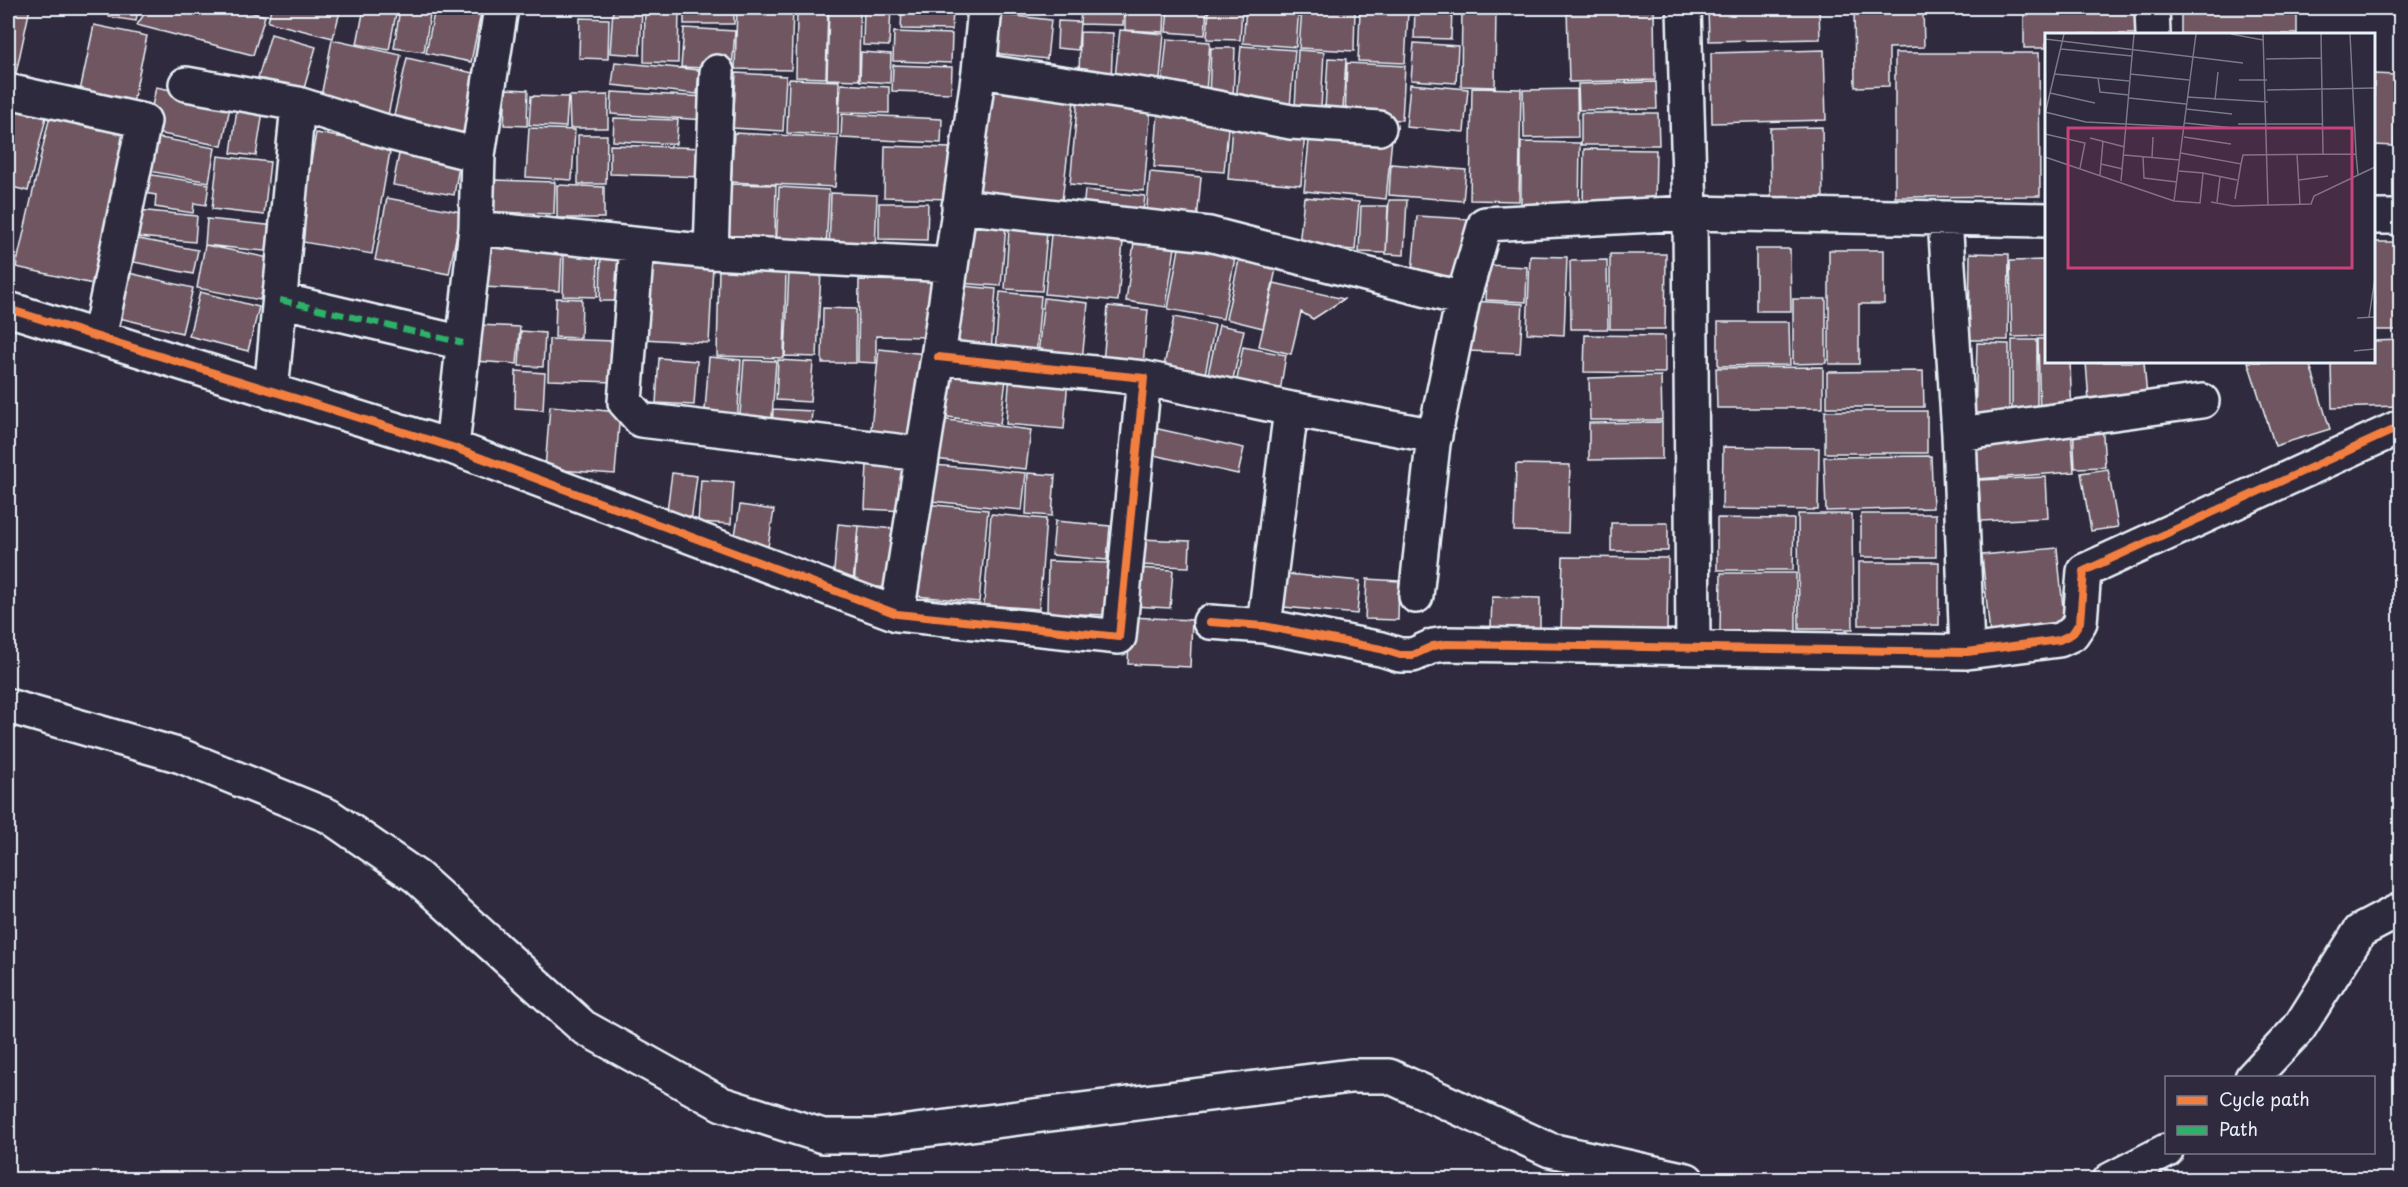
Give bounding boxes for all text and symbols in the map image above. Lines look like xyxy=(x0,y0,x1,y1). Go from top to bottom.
inset map xyxy=(2045,33,2375,363)
legend xyxy=(2165,1076,2375,1154)
text: Cycle path xyxy=(2219,1085,2310,1112)
text: Path xyxy=(2219,1115,2258,1142)

